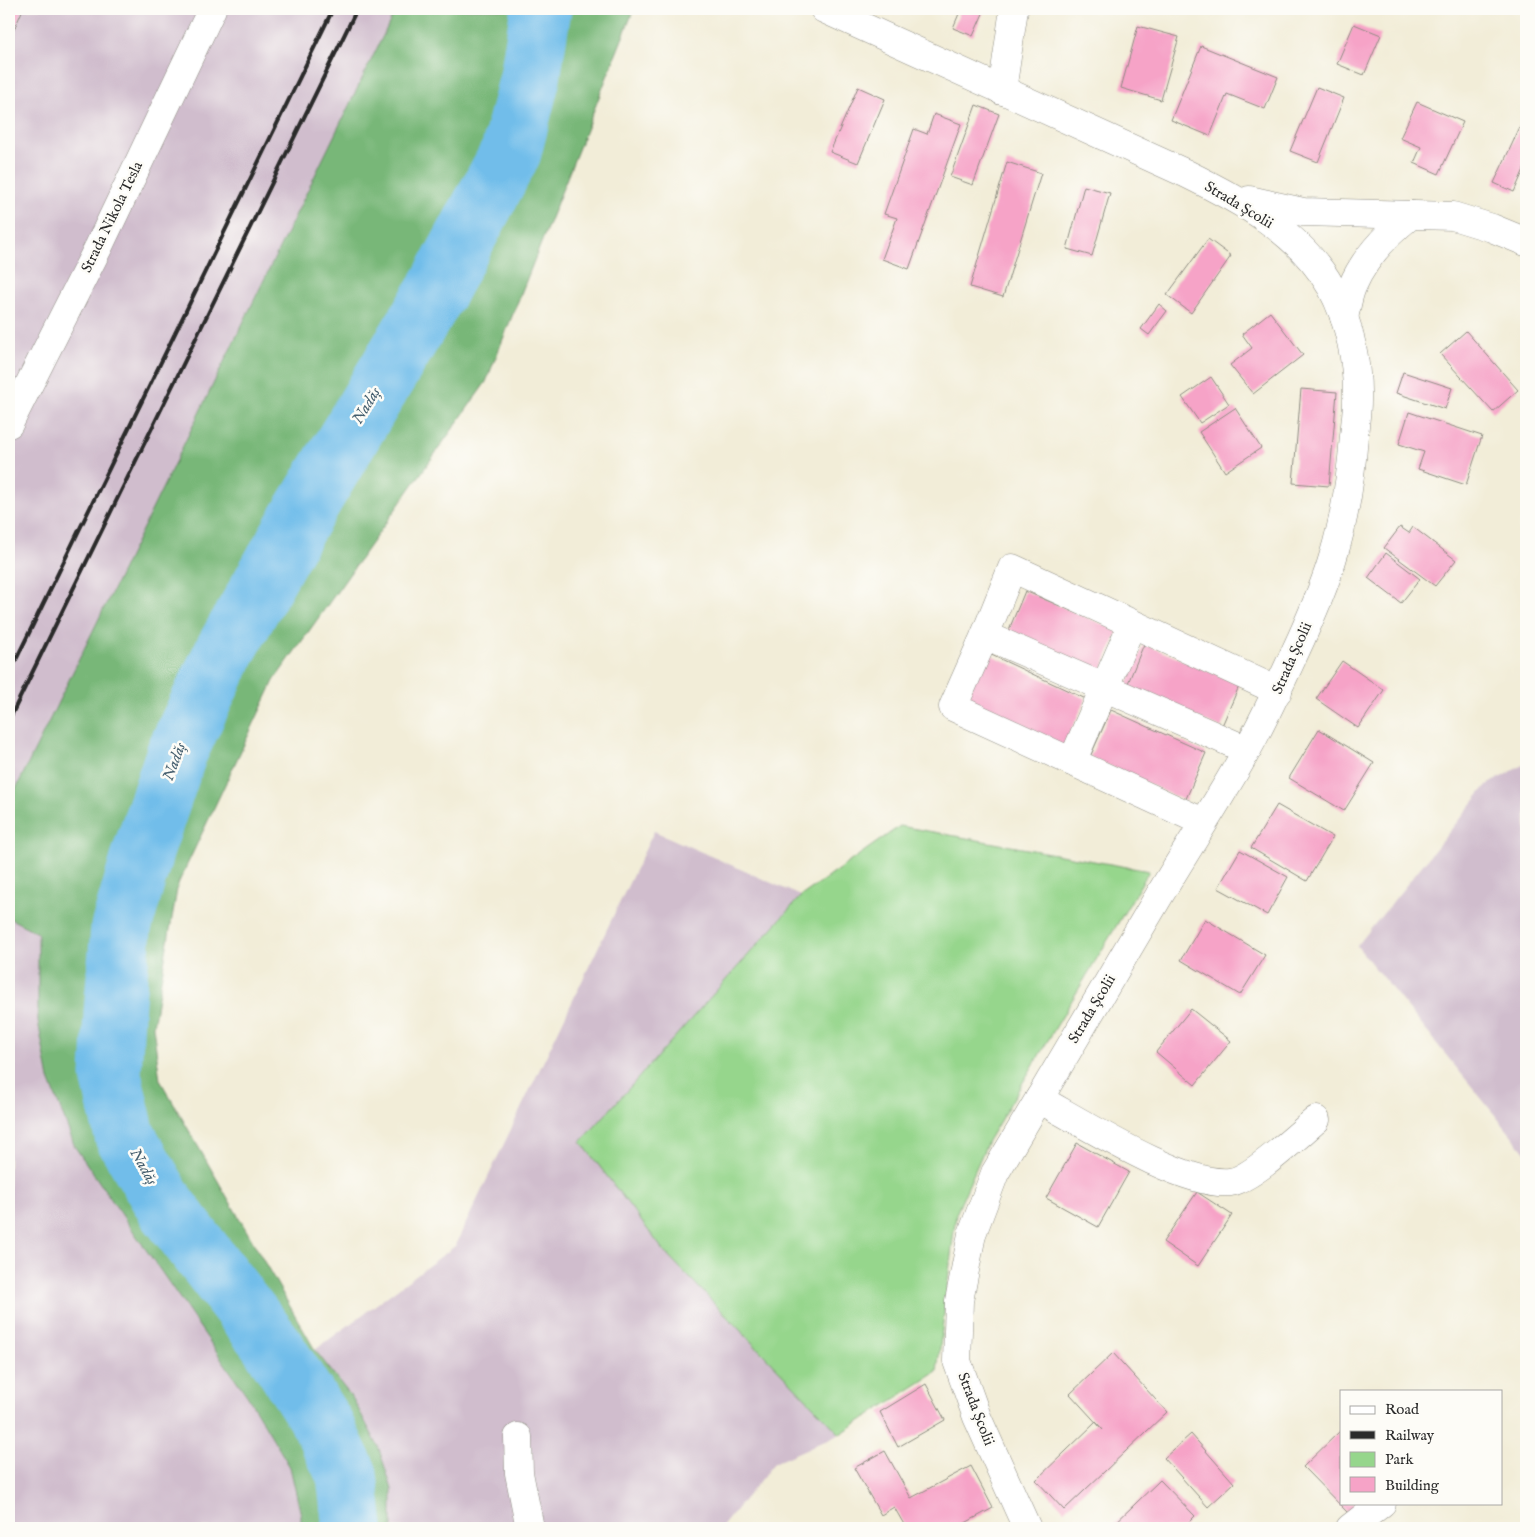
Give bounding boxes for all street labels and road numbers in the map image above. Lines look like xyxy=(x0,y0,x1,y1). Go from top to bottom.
street label: Strada Nikola Tesla xyxy=(77,158,147,276)
street label: Strada Școlii xyxy=(1201,177,1277,233)
street label: Strada Școlii xyxy=(1268,619,1316,697)
street label: Strada Școlii xyxy=(1064,971,1120,1047)
street label: Strada Școlii xyxy=(953,1370,999,1448)

